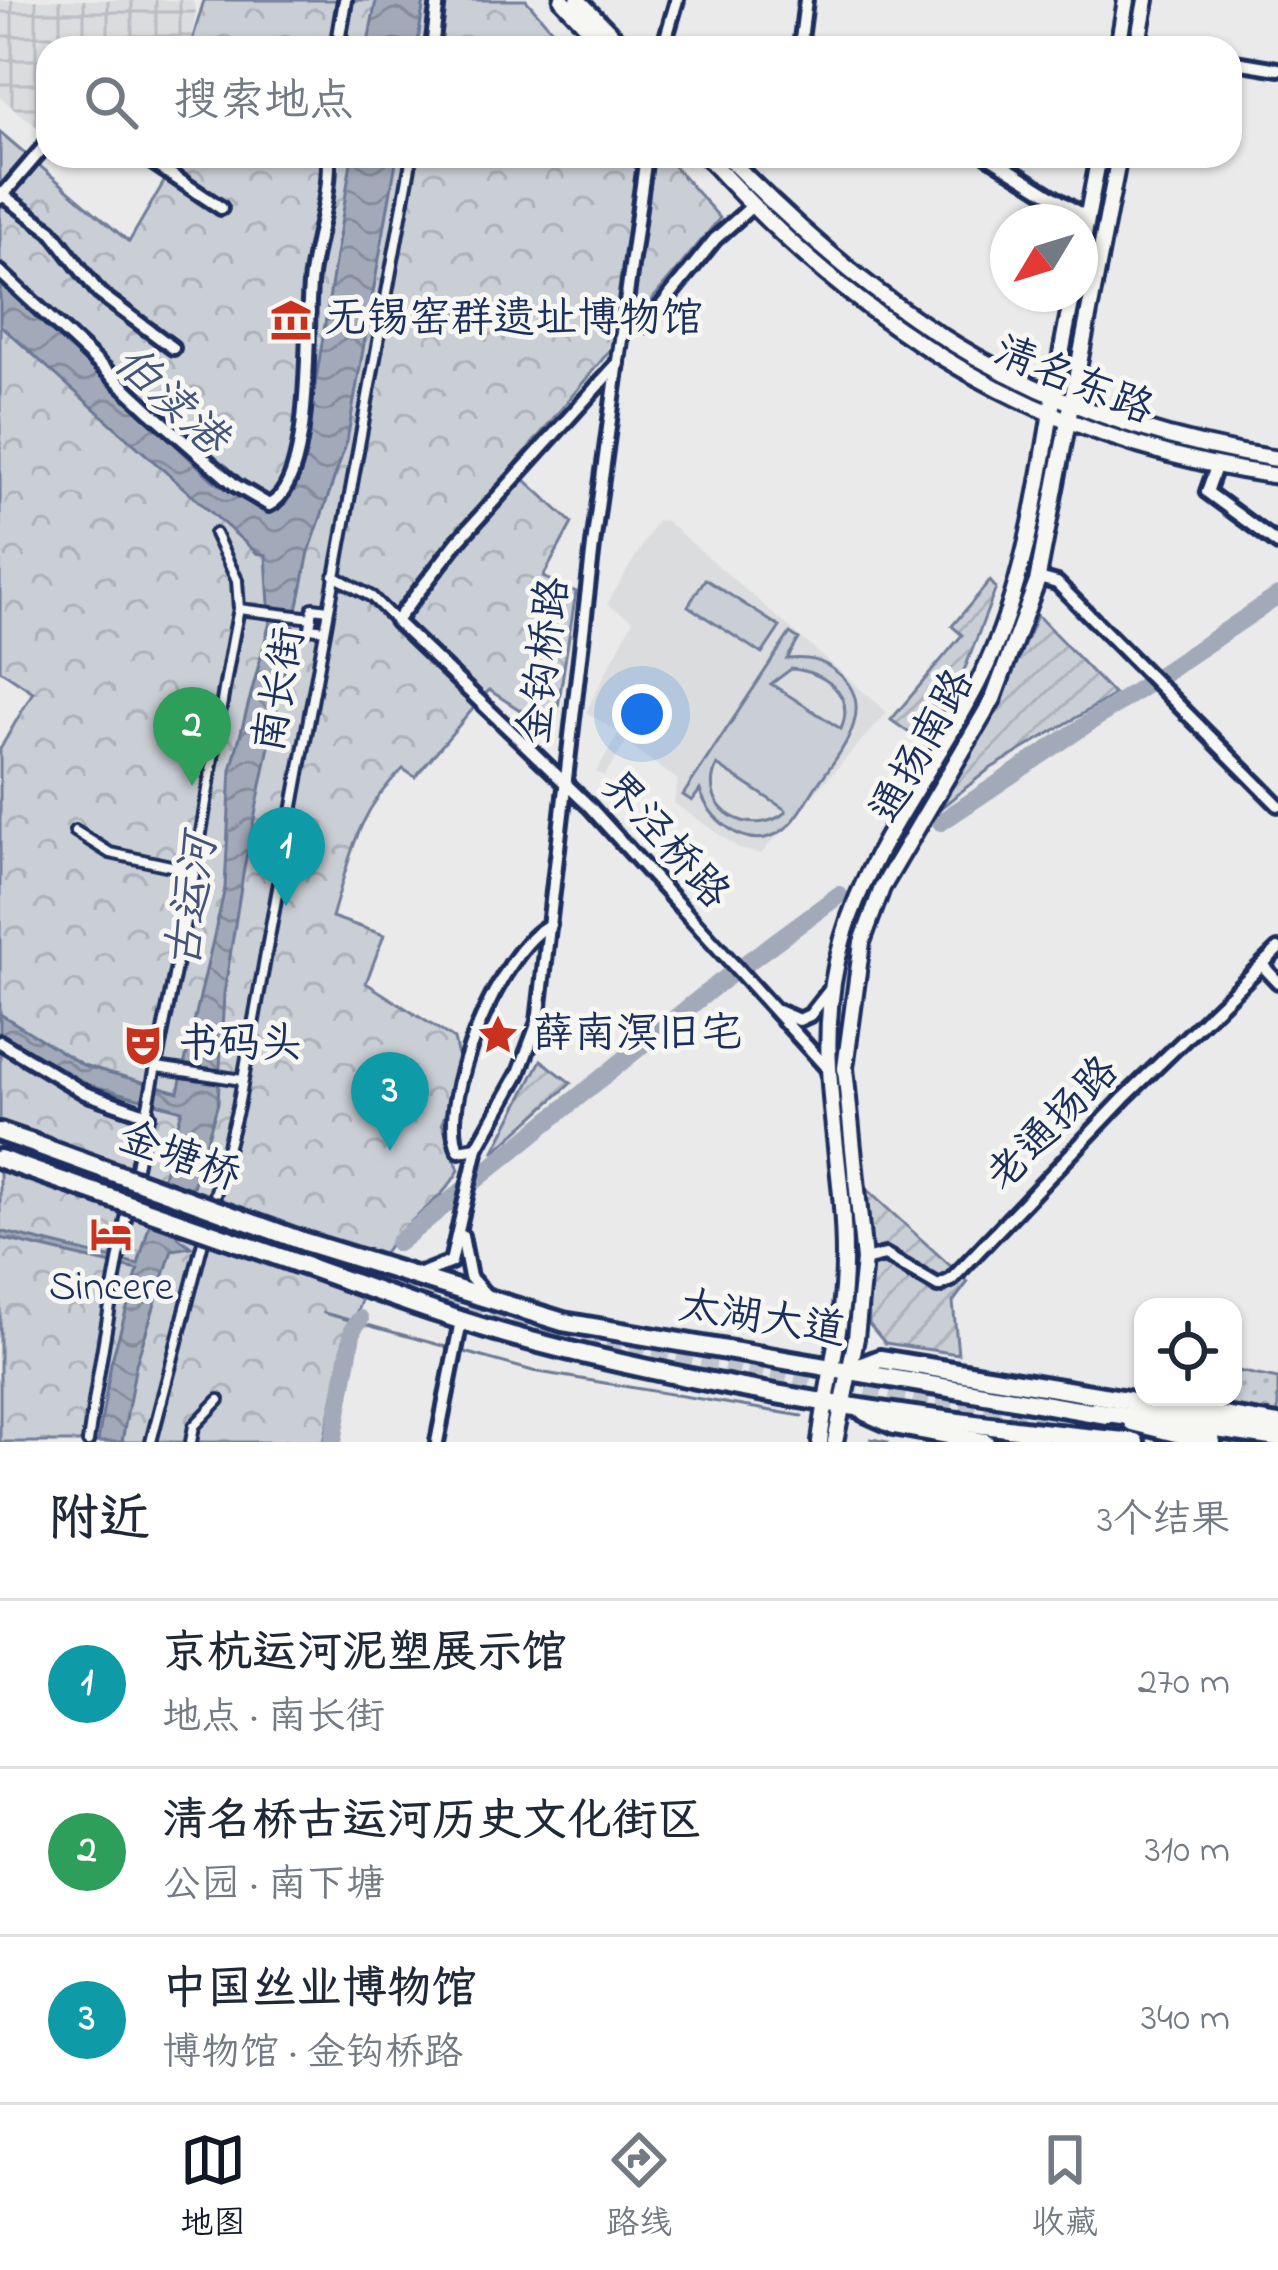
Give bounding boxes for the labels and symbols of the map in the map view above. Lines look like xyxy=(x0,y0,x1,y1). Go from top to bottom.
north arrow xyxy=(990,204,1098,312)
place label: 无锡窑群遗址博物馆 xyxy=(325,290,703,351)
museum icon: 无锡窑群遗址博物馆 xyxy=(268,297,314,343)
street label: 清名东路 xyxy=(984,322,1162,442)
water label: 伯渎港 xyxy=(97,332,244,475)
street label: 金钩桥路 xyxy=(505,574,587,748)
street label: 南长街 xyxy=(240,623,322,757)
street label: 通扬南路 xyxy=(857,659,991,835)
your location xyxy=(612,684,672,744)
pin: 2 xyxy=(153,687,231,786)
street label: 界泾桥路 xyxy=(585,758,743,924)
pin: 1 xyxy=(247,807,325,906)
water label: 古运河 xyxy=(152,824,237,973)
place label: 薛南溟旧宅 xyxy=(532,1005,742,1066)
place icon: 薛南溟旧宅 xyxy=(475,1012,521,1058)
place label: 书码头 xyxy=(177,1015,303,1076)
theatre icon: 书码头 xyxy=(120,1022,166,1068)
street label: 老通扬路 xyxy=(974,1043,1134,1207)
pin: 3 xyxy=(351,1052,429,1151)
street label: 金塘桥 xyxy=(109,1108,249,1208)
hotel icon: Sincere xyxy=(88,1211,134,1257)
place label: Sincere xyxy=(49,1258,173,1319)
street label: 太湖大道 xyxy=(674,1277,850,1363)

